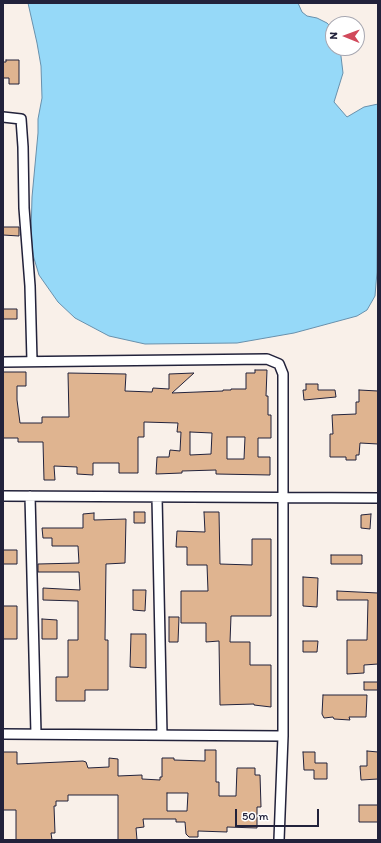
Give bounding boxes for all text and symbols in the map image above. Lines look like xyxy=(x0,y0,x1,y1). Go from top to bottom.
north arrow xyxy=(325,16,365,56)
text: N xyxy=(327,32,340,40)
scale bar xyxy=(237,801,321,827)
text: 50 m xyxy=(242,809,268,823)

